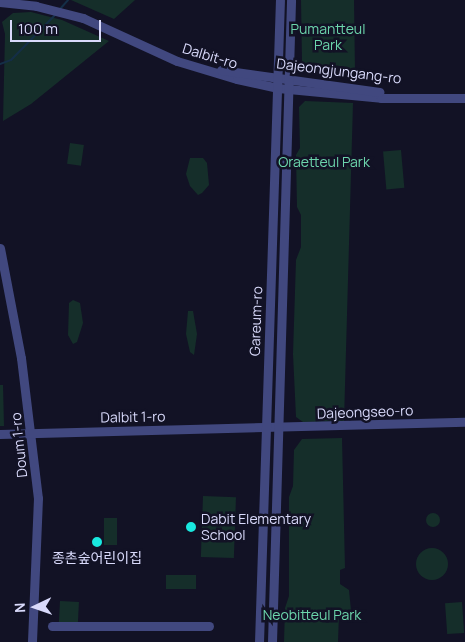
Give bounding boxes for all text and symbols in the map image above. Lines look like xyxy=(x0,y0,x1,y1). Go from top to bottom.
scale bar xyxy=(12,10,104,42)
text: 100 m xyxy=(18,18,58,39)
park label: Pumantteul Park xyxy=(291,21,365,54)
street label: Dalbit-ro xyxy=(180,40,240,72)
street label: Dajeongjungang-ro xyxy=(276,55,402,87)
park label: Oraetteul Park xyxy=(278,154,370,170)
street label: Gareum-ro xyxy=(246,286,266,356)
street label: Dajeongseo-ro xyxy=(316,402,414,422)
street label: Dalbit 1-ro xyxy=(100,408,166,426)
street label: Doum 1-ro xyxy=(7,412,31,478)
place label: Dabit Elementary School xyxy=(201,511,311,544)
marker: Dabit Elementary School xyxy=(185,521,197,533)
marker: 종촌숲어린이집 xyxy=(91,536,103,548)
place label: 종촌숲어린이집 xyxy=(52,550,142,566)
north arrow xyxy=(10,582,60,632)
text: N xyxy=(10,602,29,613)
park label: Neobitteul Park xyxy=(263,607,361,623)

